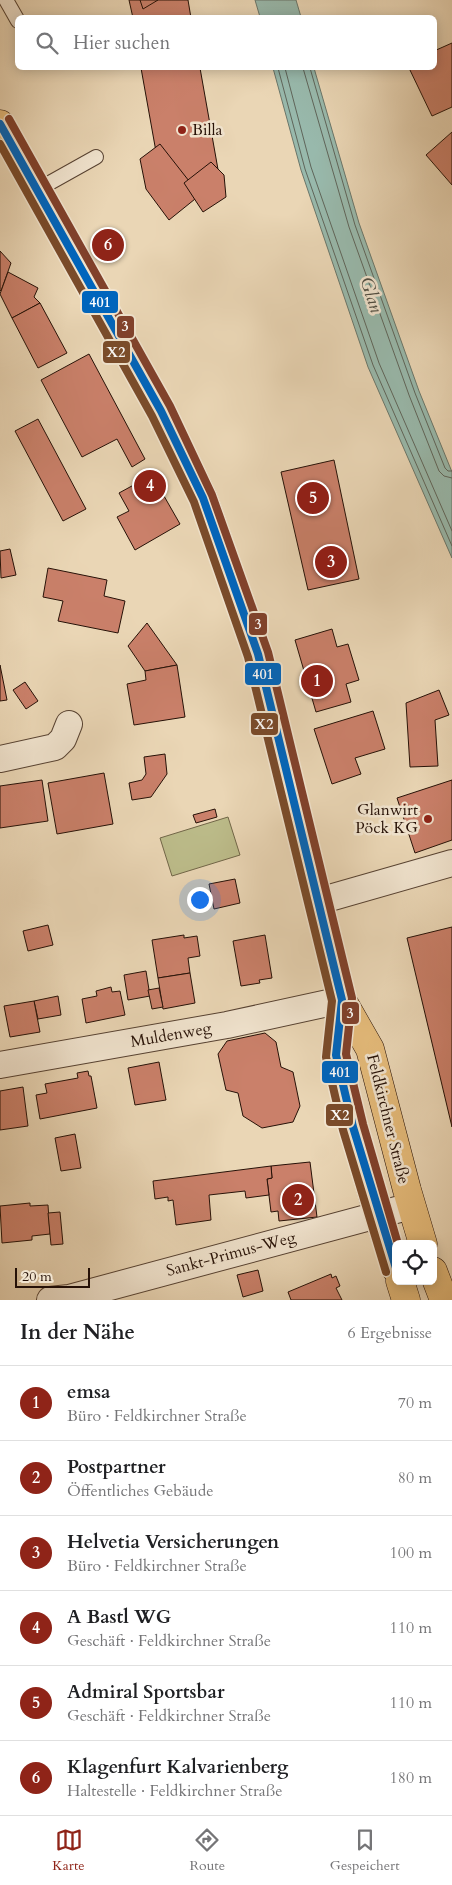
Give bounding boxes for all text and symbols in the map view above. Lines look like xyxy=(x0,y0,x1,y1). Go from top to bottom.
search box xyxy=(15,15,437,70)
icon: search xyxy=(33,29,61,57)
text: Hier suchen xyxy=(73,30,170,56)
place label: Billa xyxy=(192,119,223,141)
marker: Billa xyxy=(176,124,188,136)
pin: 6 xyxy=(92,226,124,264)
water label: Glan xyxy=(354,274,389,316)
line badge: 401 xyxy=(81,290,119,314)
text: 401 xyxy=(89,293,111,312)
line badge: 3 xyxy=(116,315,135,339)
text: 3 xyxy=(121,317,129,336)
line badge: X2 xyxy=(102,340,131,364)
text: X2 xyxy=(107,343,125,362)
pin: 4 xyxy=(134,467,166,505)
pin: 5 xyxy=(297,479,329,517)
pin: 3 xyxy=(315,543,347,581)
line badge: 3 xyxy=(248,612,268,636)
text: 3 xyxy=(254,615,262,634)
line badge: 401 xyxy=(244,662,282,686)
pin: 1 xyxy=(301,662,333,700)
text: 401 xyxy=(252,665,274,684)
line badge: X2 xyxy=(250,712,279,736)
text: X2 xyxy=(255,715,273,734)
place label: Glanwirt Pöck KG xyxy=(355,799,418,839)
marker: Glanwirt Pöck KG xyxy=(422,813,434,825)
your location xyxy=(187,887,213,913)
line badge: 3 xyxy=(341,1001,360,1025)
text: 3 xyxy=(346,1004,354,1023)
street label: Muldenweg xyxy=(129,1017,213,1053)
street label: Feldkirchner Straße xyxy=(361,1052,415,1186)
line badge: 401 xyxy=(321,1060,359,1084)
text: 401 xyxy=(329,1063,351,1082)
line badge: X2 xyxy=(325,1103,354,1127)
text: X2 xyxy=(331,1106,349,1125)
pin: 2 xyxy=(282,1181,314,1219)
street label: Sankt-Primus-Weg xyxy=(164,1226,298,1282)
map controls xyxy=(392,1240,437,1285)
button: locate xyxy=(392,1240,437,1285)
scale bar xyxy=(15,1265,90,1288)
text: 20 m xyxy=(22,1267,52,1286)
text: In der Nähe xyxy=(20,1318,135,1347)
text: 6 Ergebnisse xyxy=(347,1322,432,1344)
text: emsa xyxy=(67,1379,110,1405)
text: 1 xyxy=(32,1392,40,1414)
text: 70 m xyxy=(398,1392,432,1414)
text: Büro · Feldkirchner Straße xyxy=(67,1405,247,1427)
text: Postpartner xyxy=(67,1454,166,1480)
text: 2 xyxy=(32,1467,40,1489)
text: 80 m xyxy=(398,1467,432,1489)
text: Öffentliches Gebäude xyxy=(67,1480,214,1502)
text: Helvetia Versicherungen xyxy=(67,1529,279,1555)
text: 3 xyxy=(32,1542,40,1564)
text: 100 m xyxy=(390,1542,432,1564)
text: Büro · Feldkirchner Straße xyxy=(67,1555,247,1577)
text: A Bastl WG xyxy=(67,1604,171,1630)
text: 4 xyxy=(32,1617,40,1639)
text: 110 m xyxy=(390,1617,432,1639)
text: Geschäft · Feldkirchner Straße xyxy=(67,1630,271,1652)
text: Admiral Sportsbar xyxy=(67,1679,225,1705)
text: 5 xyxy=(32,1692,40,1714)
text: 110 m xyxy=(390,1692,432,1714)
text: Geschäft · Feldkirchner Straße xyxy=(67,1705,271,1727)
text: Klagenfurt Kalvarienberg xyxy=(67,1754,288,1780)
text: 6 xyxy=(32,1767,40,1789)
text: 180 m xyxy=(390,1767,432,1789)
text: Haltestelle · Feldkirchner Straße xyxy=(67,1780,282,1802)
tab: Karte xyxy=(52,1826,85,1875)
tab: Route xyxy=(189,1826,225,1875)
tab: Gespeichert xyxy=(330,1826,400,1875)

